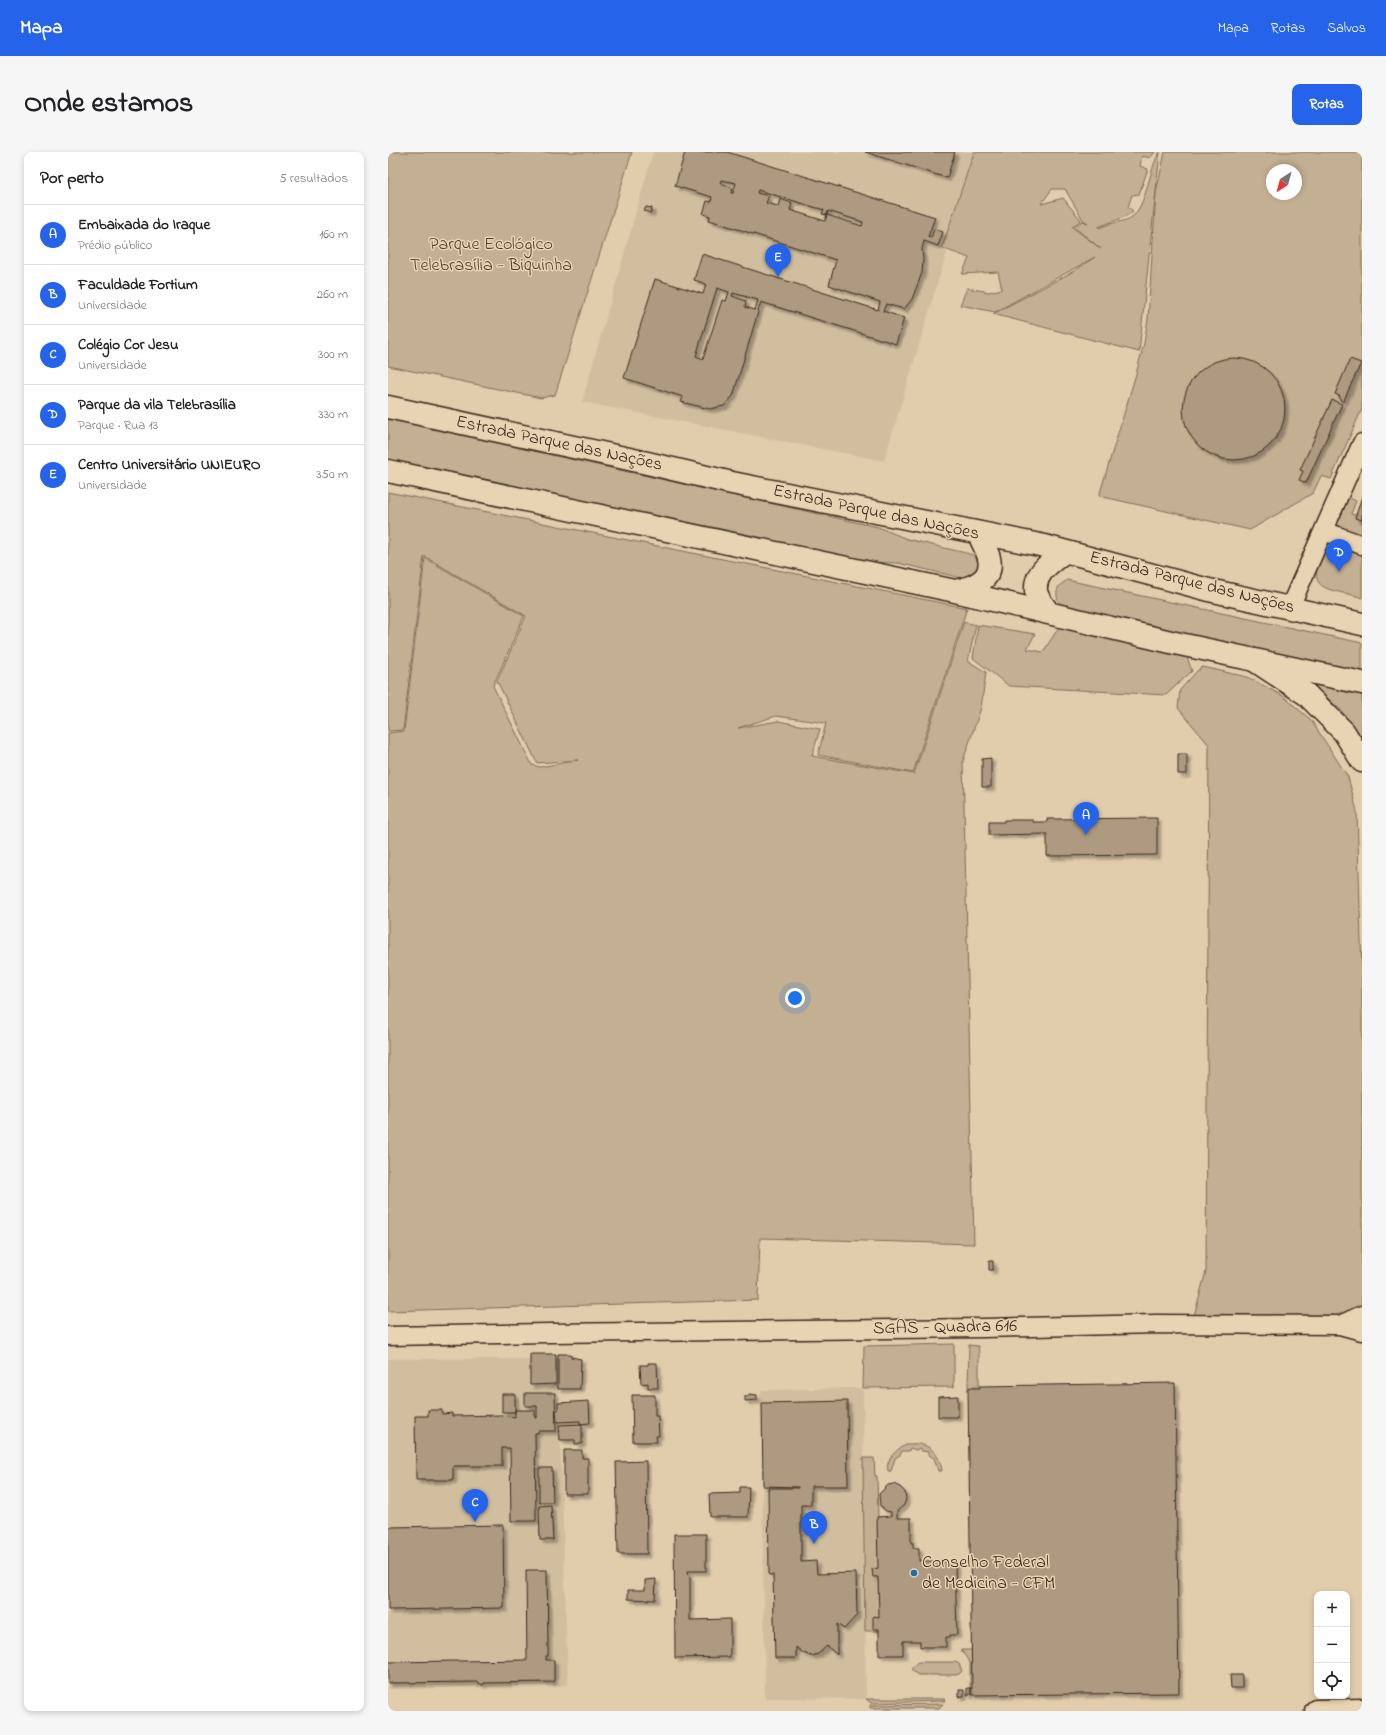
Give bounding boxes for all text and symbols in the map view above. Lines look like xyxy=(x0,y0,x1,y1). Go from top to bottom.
text: Mapa xyxy=(20,15,62,42)
text: Mapa xyxy=(1218,18,1249,39)
text: Rotas xyxy=(1271,18,1305,39)
text: Salvos xyxy=(1327,18,1366,39)
text: Onde estamos xyxy=(24,84,193,125)
button: Rotas xyxy=(1292,84,1362,125)
north arrow xyxy=(1266,164,1302,200)
text: Por perto xyxy=(40,166,104,191)
text: 5 resultados xyxy=(279,169,348,188)
text: Embaixada do Iraque xyxy=(78,214,210,236)
text: A xyxy=(49,225,57,244)
text: 160 m xyxy=(319,225,348,244)
park label: Parque Ecológico Telebrasília - Biquinha xyxy=(410,232,572,279)
text: Prédio público xyxy=(78,236,152,255)
pin: E xyxy=(765,244,791,277)
text: Faculdade Fortium xyxy=(78,274,198,296)
text: B xyxy=(49,285,57,304)
text: 260 m xyxy=(317,285,348,304)
text: Universidade xyxy=(78,296,147,315)
text: Colégio Cor Jesu xyxy=(78,334,178,356)
text: C xyxy=(49,345,57,364)
text: 300 m xyxy=(318,345,348,364)
text: Universidade xyxy=(78,356,147,375)
text: Parque da vila Telebrasília xyxy=(78,394,236,416)
text: D xyxy=(48,405,58,424)
text: 330 m xyxy=(318,405,348,424)
street label: Estrada Parque das Nações xyxy=(453,409,665,479)
text: Parque · Rua 13 xyxy=(78,416,158,435)
text: Centro Universitário UNIEURO xyxy=(78,454,261,476)
text: E xyxy=(49,465,57,484)
text: 350 m xyxy=(316,465,348,484)
text: Universidade xyxy=(78,476,147,495)
street label: Estrada Parque das Nações xyxy=(770,478,982,548)
pin: D xyxy=(1326,539,1352,572)
street label: Estrada Parque das Nações xyxy=(1087,545,1297,621)
pin: A xyxy=(1073,802,1099,835)
your location xyxy=(785,988,805,1008)
street label: SGAS - Quadra 616 xyxy=(873,1314,1017,1342)
pin: C xyxy=(462,1489,488,1522)
pin: B xyxy=(801,1511,827,1544)
place label: Conselho Federal de Medicina - CFM xyxy=(922,1550,1055,1597)
marker: Conselho Federal de Medicina - CFM xyxy=(909,1568,919,1578)
map controls xyxy=(1314,1591,1350,1699)
button: + xyxy=(1314,1591,1350,1627)
button: − xyxy=(1314,1627,1350,1663)
button: locate xyxy=(1314,1663,1350,1699)

